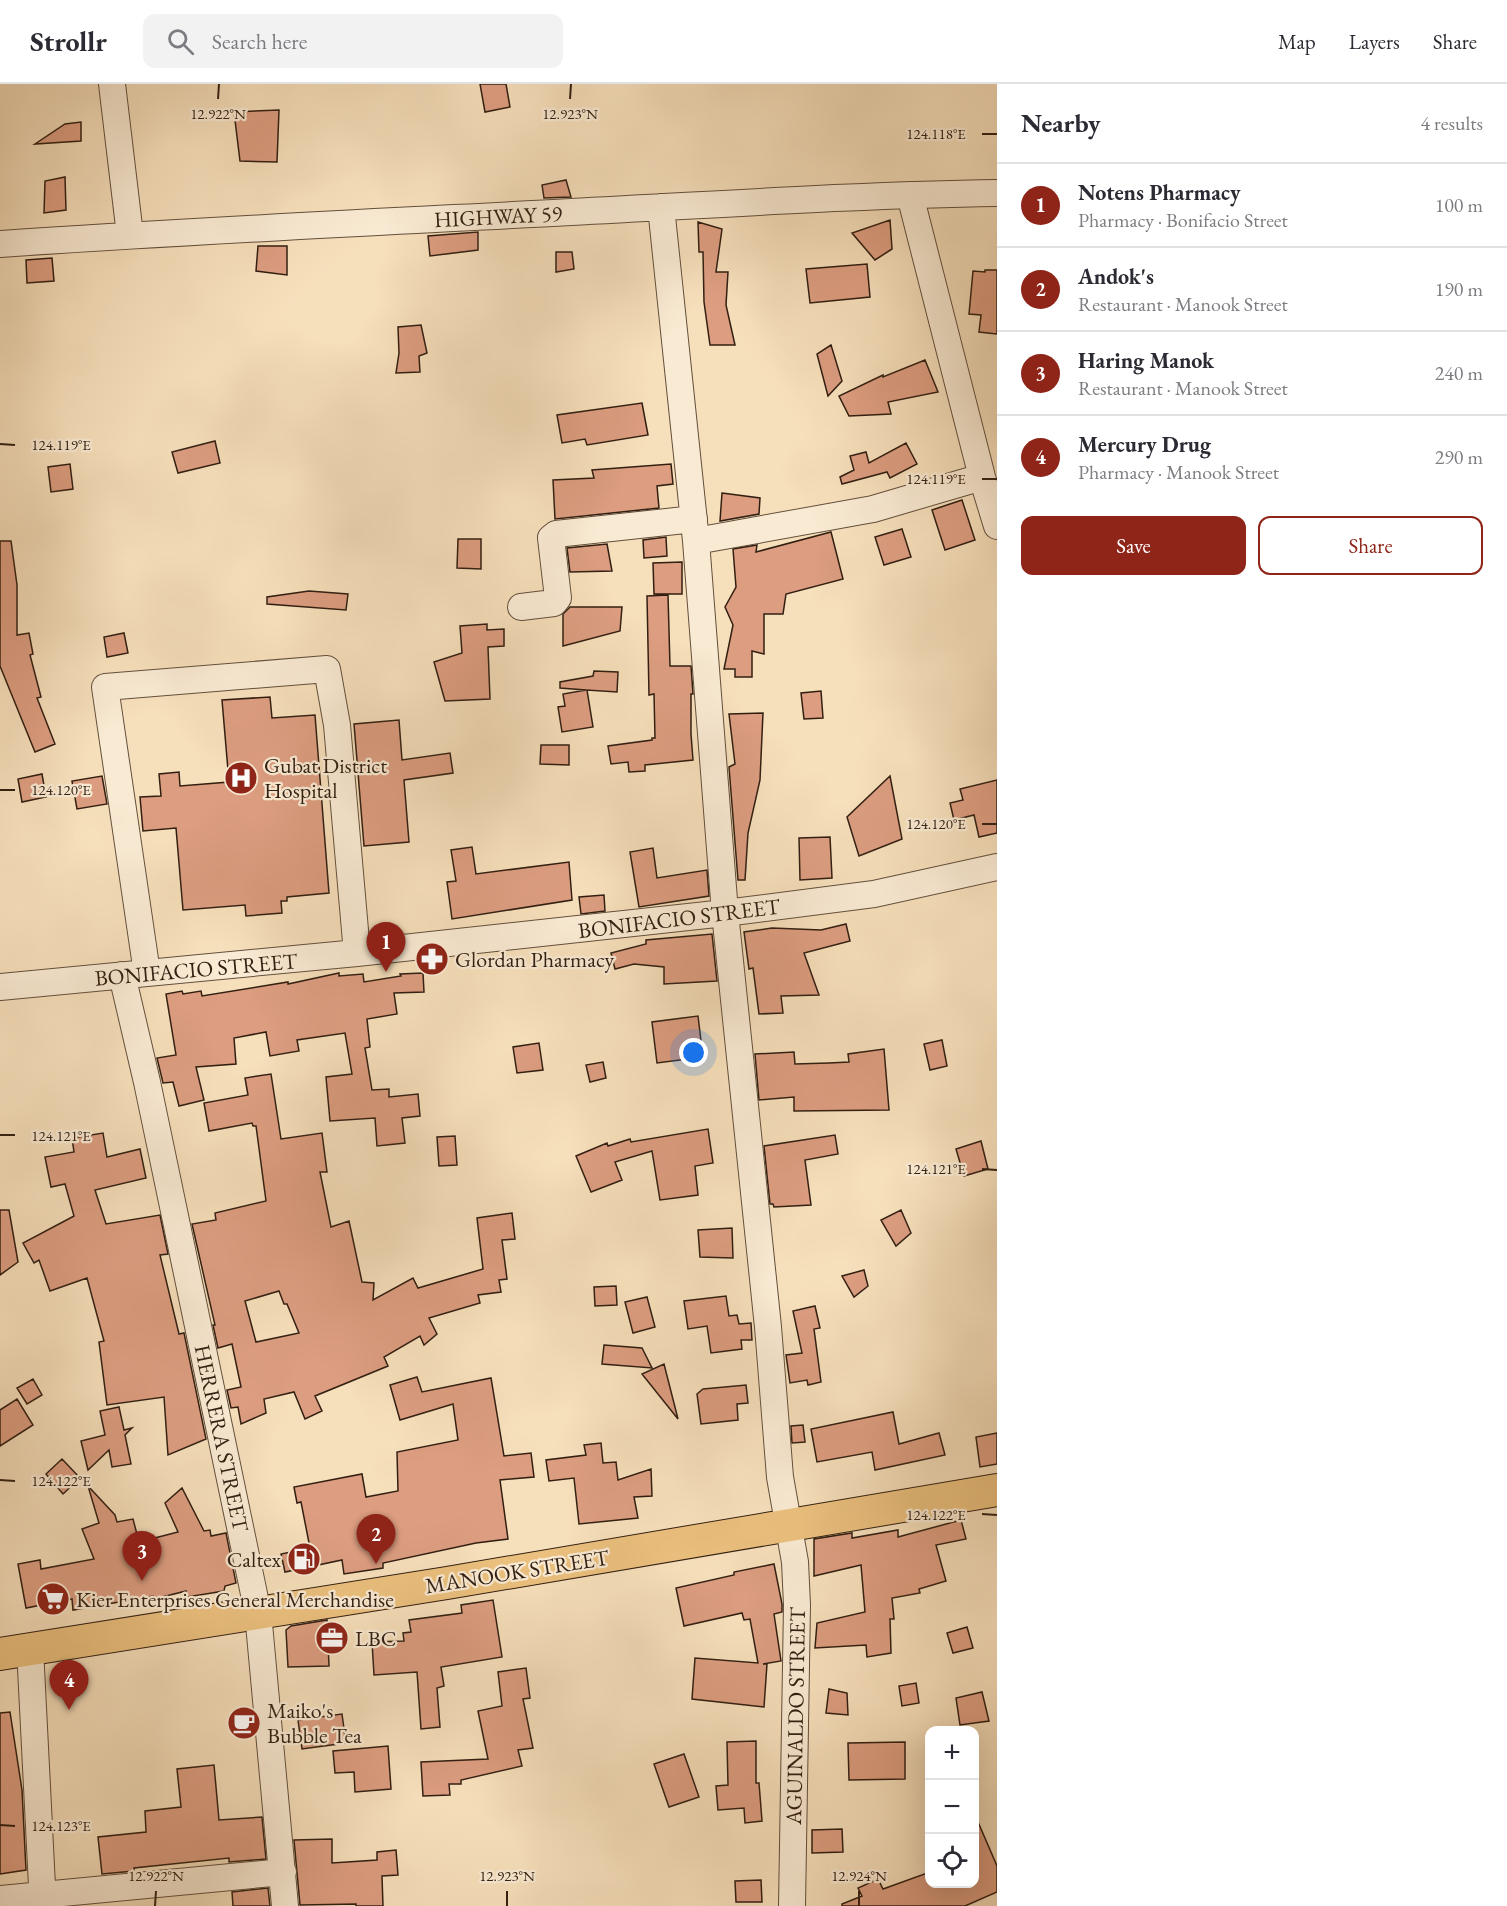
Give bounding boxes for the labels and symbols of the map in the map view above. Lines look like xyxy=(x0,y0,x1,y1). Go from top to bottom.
text: 12.922°N xyxy=(190,104,246,123)
text: 12.923°N xyxy=(542,104,598,123)
text: 124.118°E xyxy=(906,124,966,143)
street label: HIGHWAY 59 xyxy=(433,199,563,234)
text: 124.119°E xyxy=(31,435,91,454)
text: 124.119°E xyxy=(906,469,966,488)
place label: Gubat District Hospital xyxy=(264,751,387,805)
hospital icon: Gubat District Hospital xyxy=(223,760,259,796)
text: 124.120°E xyxy=(31,780,91,799)
text: 124.120°E xyxy=(906,814,966,833)
street label: BONIFACIO STREET xyxy=(576,892,782,945)
pin: 1 xyxy=(366,922,406,972)
pharmacy icon: Glordan Pharmacy xyxy=(414,941,450,977)
place label: Glordan Pharmacy xyxy=(455,945,614,974)
street label: BONIFACIO STREET xyxy=(94,946,299,993)
your location xyxy=(679,1038,708,1067)
text: 124.121°E xyxy=(31,1126,91,1145)
text: 124.121°E xyxy=(906,1159,966,1178)
street label: HERRERA STREET xyxy=(188,1342,256,1534)
text: 124.122°E xyxy=(31,1471,91,1490)
text: 124.122°E xyxy=(906,1505,966,1524)
pin: 2 xyxy=(356,1514,395,1564)
pin: 3 xyxy=(122,1532,162,1581)
fuel station icon: Caltex xyxy=(286,1541,322,1577)
street label: MANOOK STREET xyxy=(423,1543,611,1600)
place label: Caltex xyxy=(227,1545,282,1574)
supermarket icon: Kier Enterprises General Merchandise xyxy=(35,1581,71,1617)
place label: Kier Enterprises General Merchandise xyxy=(76,1585,394,1614)
street label: AGUINALDO STREET xyxy=(779,1607,812,1826)
office icon: LBC xyxy=(314,1620,350,1656)
place label: LBC xyxy=(355,1624,396,1653)
pin: 4 xyxy=(50,1660,88,1710)
place label: Maiko's Bubble Tea xyxy=(267,1696,362,1750)
cafe icon: Maiko's Bubble Tea xyxy=(226,1705,262,1741)
text: 124.123°E xyxy=(31,1816,91,1835)
text: 12.922°N xyxy=(128,1866,184,1885)
text: 12.923°N xyxy=(479,1866,535,1885)
text: 12.924°N xyxy=(831,1866,887,1885)

